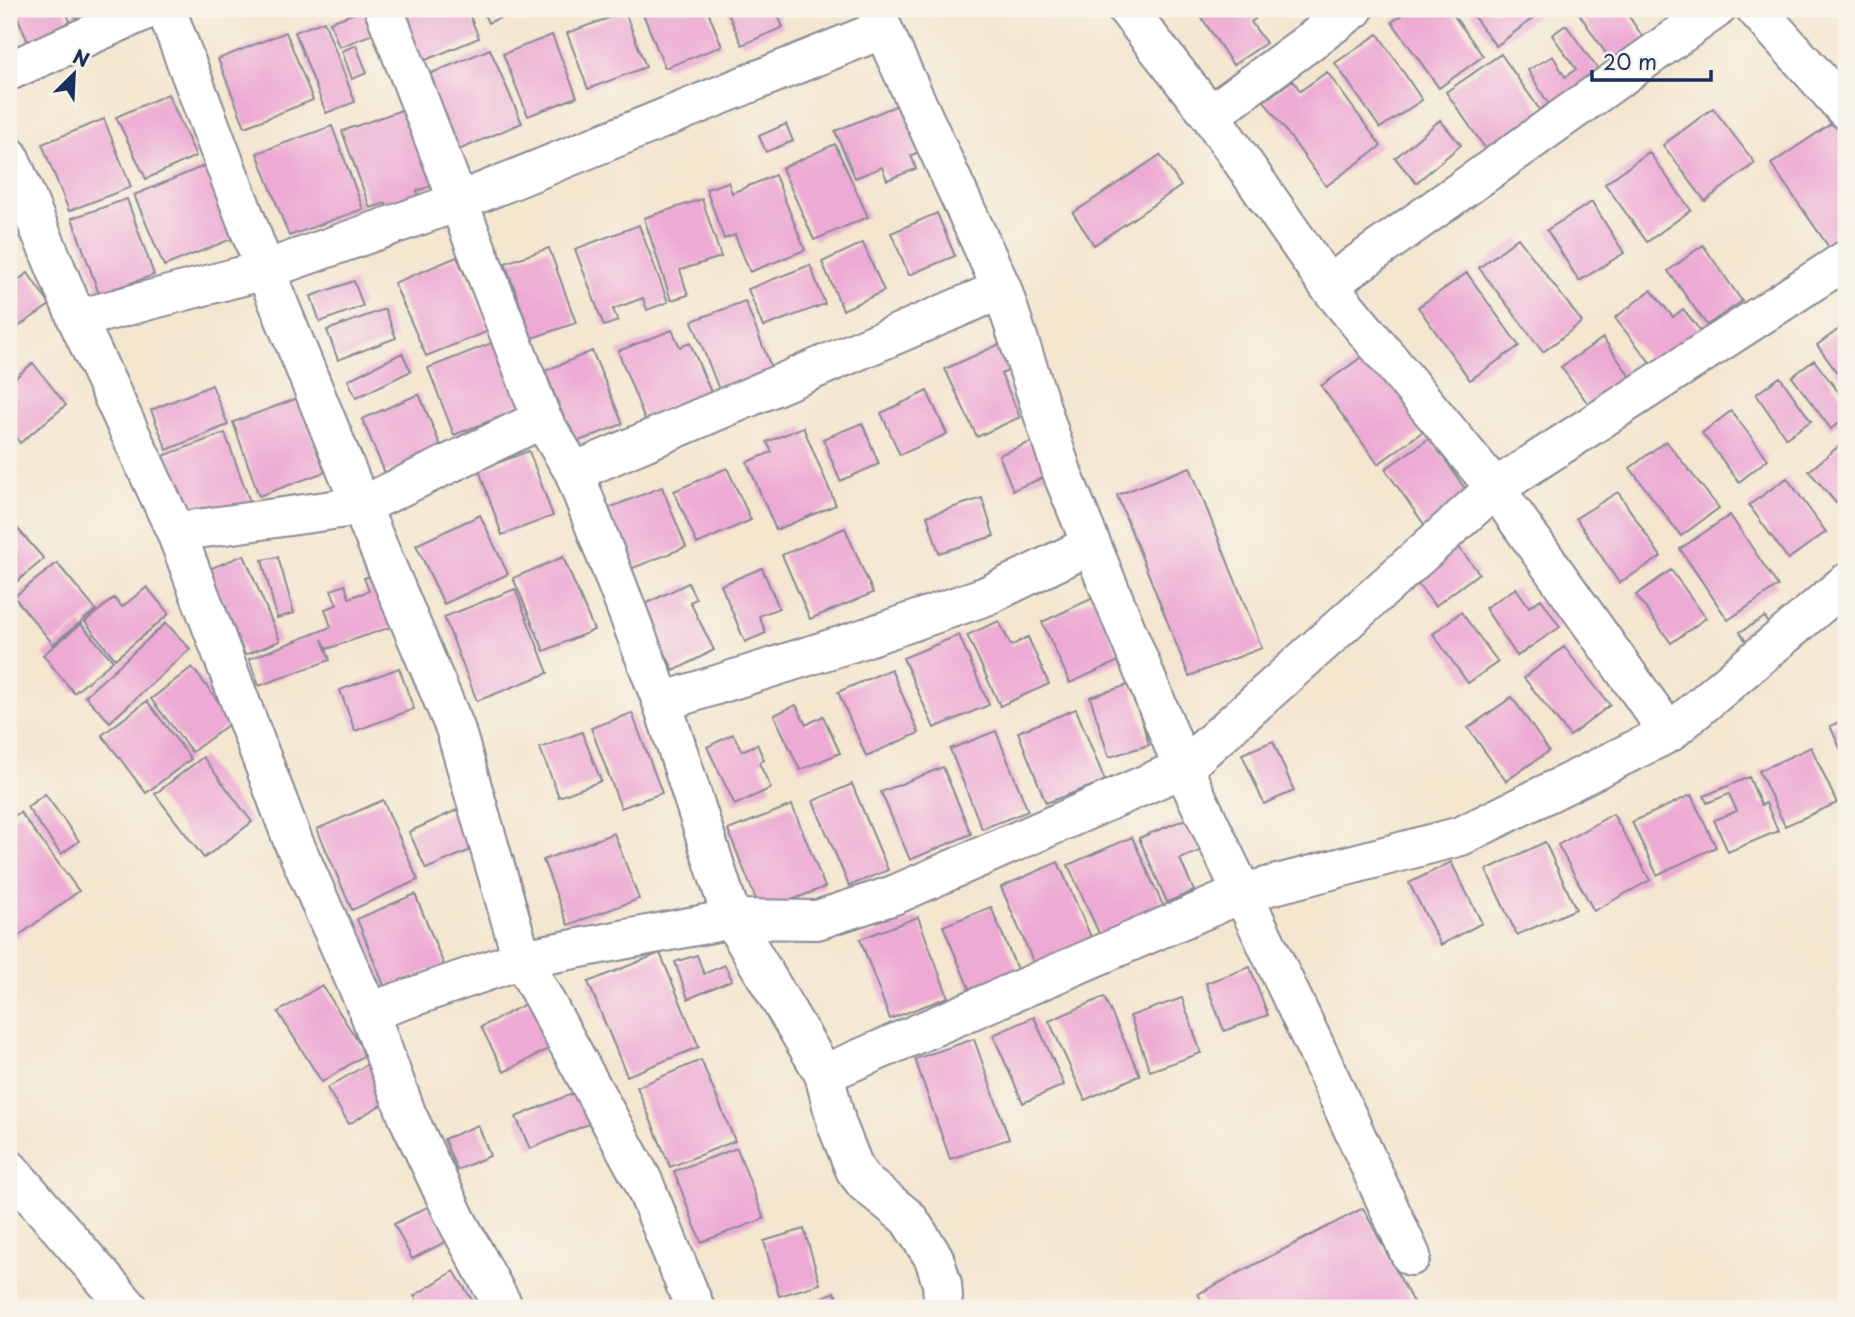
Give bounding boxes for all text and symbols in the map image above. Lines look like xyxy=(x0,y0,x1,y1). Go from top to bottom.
north arrow xyxy=(38,38,108,108)
scale bar xyxy=(1592,38,1712,82)
text: N xyxy=(69,42,94,73)
text: 20 m xyxy=(1603,45,1657,77)

